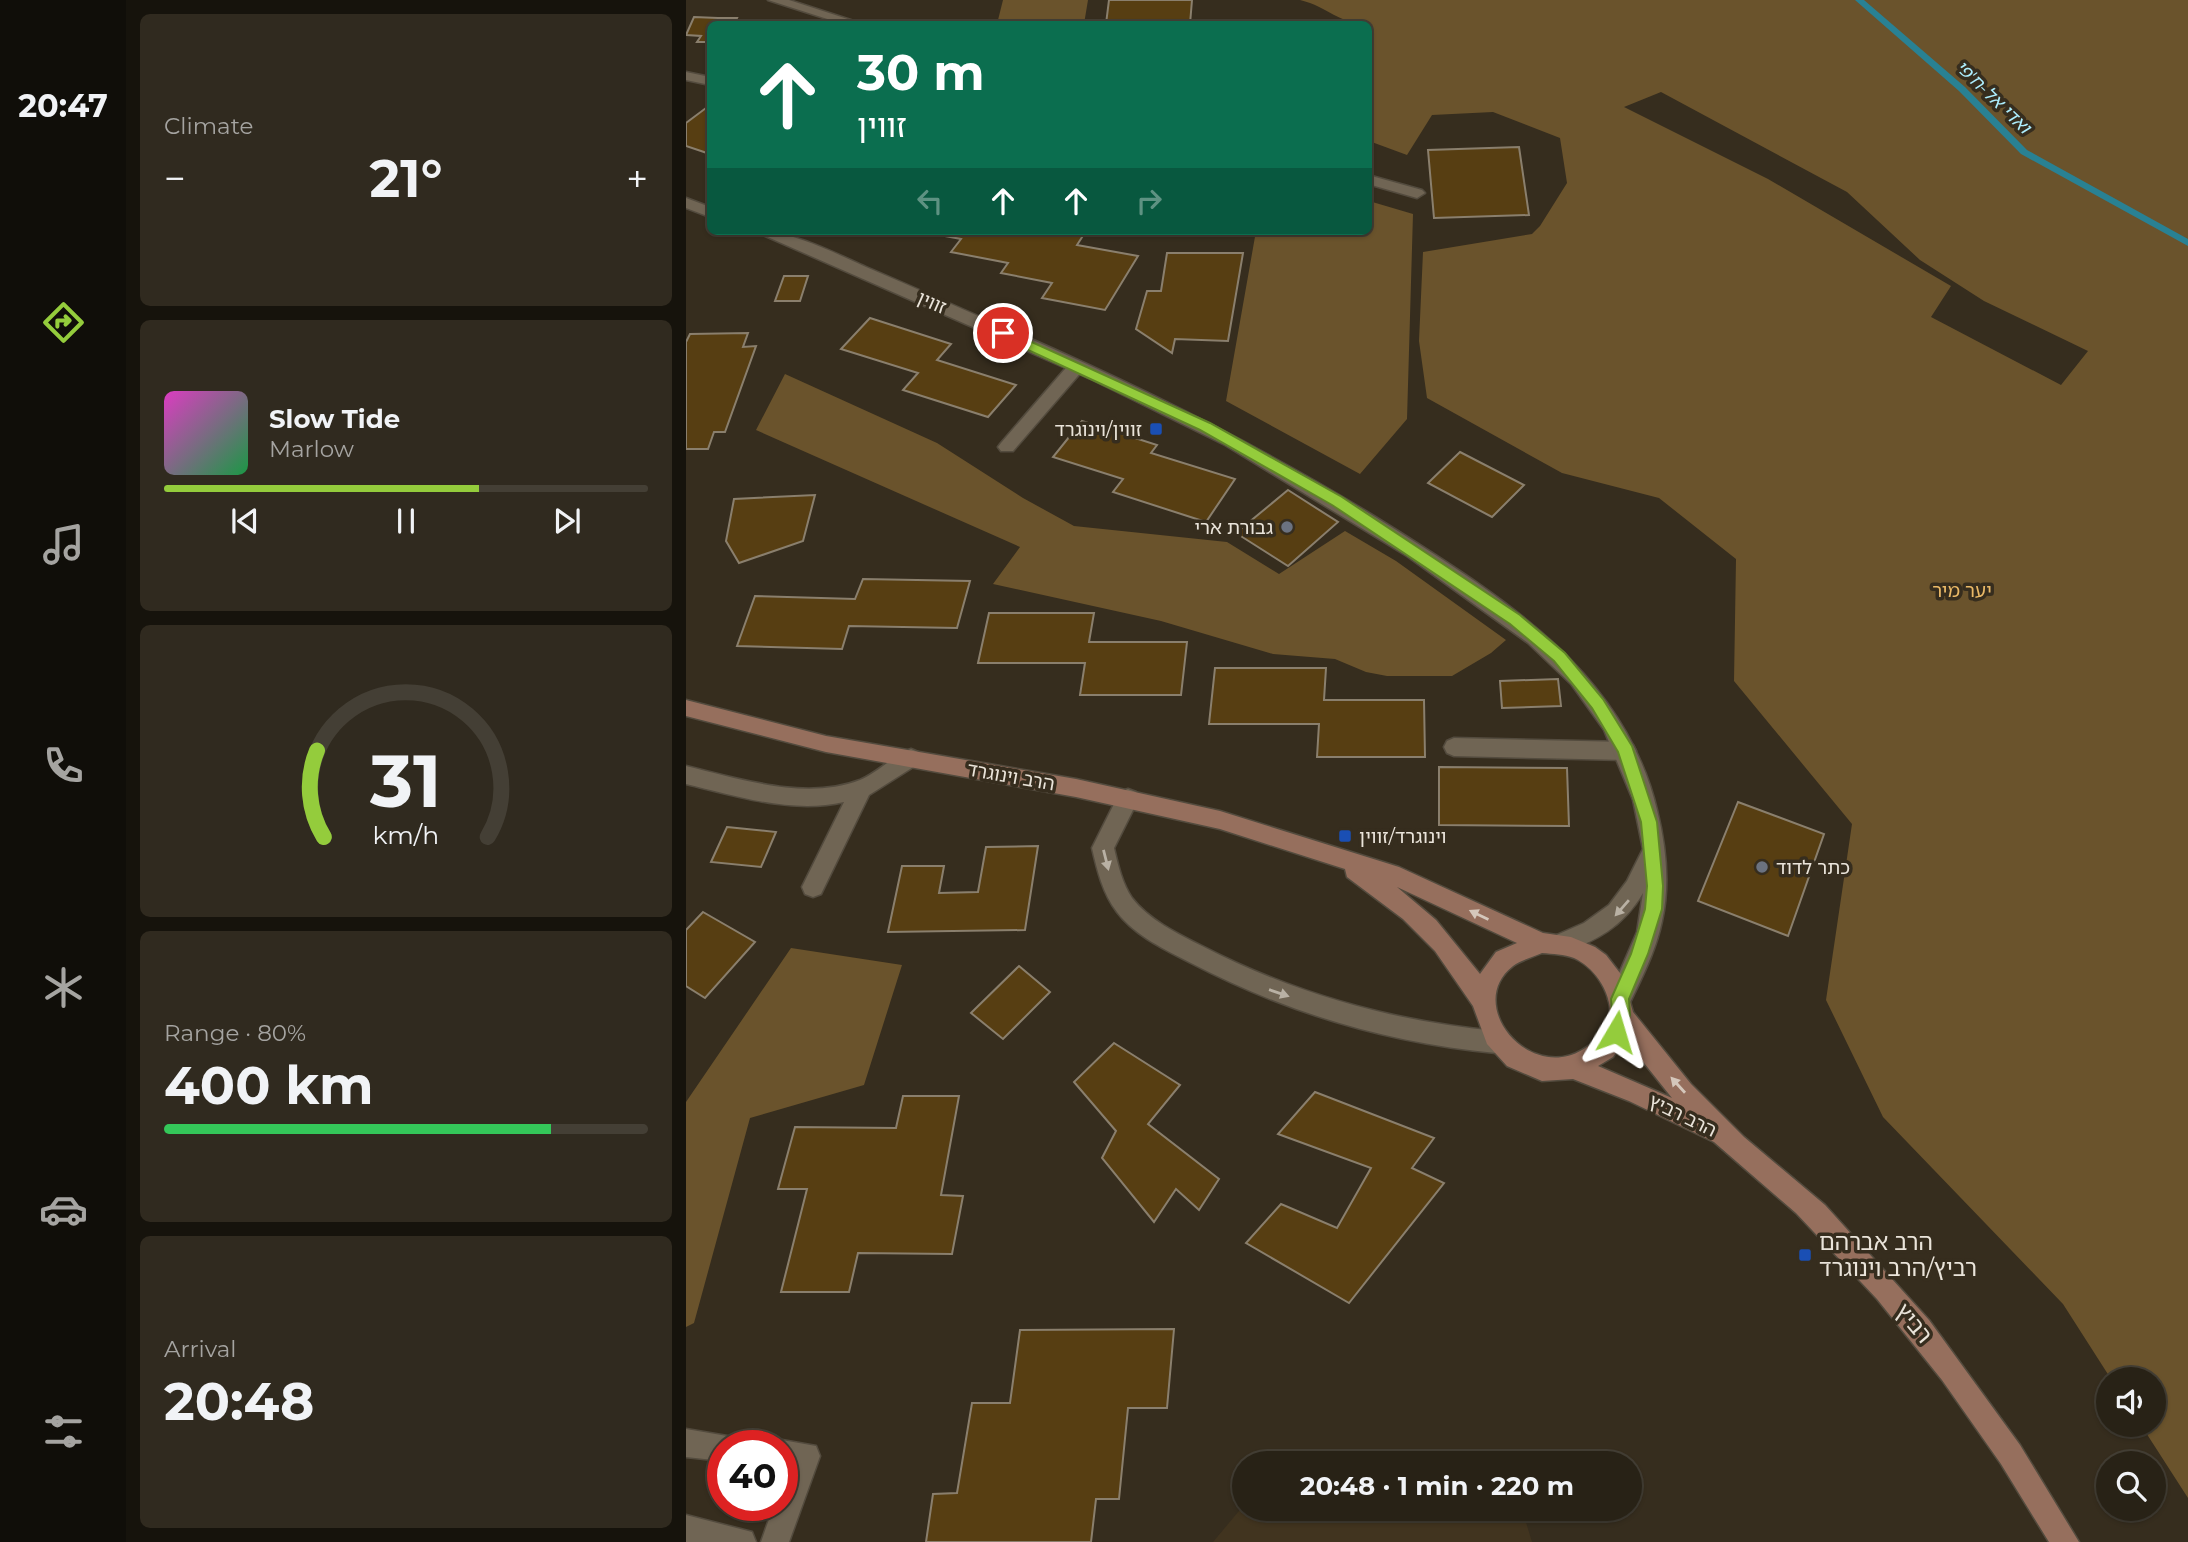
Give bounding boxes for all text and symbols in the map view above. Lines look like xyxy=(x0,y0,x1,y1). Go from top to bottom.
text: 30 m xyxy=(857,43,985,102)
icon: ahead xyxy=(742,49,833,140)
water label: ואדי אל-ח'פי xyxy=(1951,56,2036,139)
text: 20:47 xyxy=(18,86,108,125)
text: זווין xyxy=(857,106,907,145)
text: Climate xyxy=(164,112,253,140)
text: 21° xyxy=(370,147,442,210)
text: − xyxy=(164,155,186,202)
text: + xyxy=(626,155,648,202)
icon: left xyxy=(911,182,949,220)
icon: ahead xyxy=(984,182,1022,220)
icon: ahead xyxy=(1057,182,1095,220)
icon: right xyxy=(1130,182,1168,220)
street label: זווין xyxy=(914,286,950,319)
icon: directions xyxy=(39,298,88,347)
pin xyxy=(973,303,1033,363)
icon: arrive xyxy=(984,314,1022,352)
text: Slow Tide xyxy=(269,403,400,435)
place label: זווין/וינוגרד xyxy=(1054,418,1142,441)
marker: זווין/וינוגרד xyxy=(1148,421,1164,437)
text: Marlow xyxy=(269,435,354,463)
icon: previous xyxy=(226,502,264,540)
icon: pause xyxy=(387,502,425,540)
icon: next xyxy=(548,502,586,540)
place label: גבורת ארי xyxy=(1194,516,1273,539)
marker: גבורת ארי xyxy=(1279,519,1295,535)
icon: music xyxy=(39,520,88,569)
park label: יער מיר xyxy=(1932,579,1992,602)
text: 31 xyxy=(369,737,442,825)
icon: phone xyxy=(39,741,88,790)
street label: הרב וינוגרד xyxy=(965,757,1057,796)
text: km/h xyxy=(373,820,439,850)
place label: וינוגרד/זווין xyxy=(1359,825,1447,848)
marker: וינוגרד/זווין xyxy=(1337,828,1353,844)
one-way arrow xyxy=(1100,849,1111,871)
place label: כתר לדוד xyxy=(1776,856,1850,879)
marker: כתר לדוד xyxy=(1754,859,1770,875)
one-way arrow xyxy=(1614,899,1630,917)
one-way arrow xyxy=(1469,909,1489,920)
icon: climate xyxy=(39,963,88,1012)
one-way arrow xyxy=(1268,988,1289,999)
position arrow xyxy=(1579,995,1653,1069)
text: Range · 80% xyxy=(164,1019,306,1047)
text: 400 km xyxy=(164,1054,374,1117)
one-way arrow xyxy=(1670,1076,1686,1094)
street label: הרב רביץ xyxy=(1645,1089,1720,1142)
icon: car xyxy=(39,1185,88,1234)
place label: הרב אברהם רביץ/הרב וינוגרד xyxy=(1819,1228,1977,1282)
marker: הרב אברהם רביץ/הרב וינוגרד xyxy=(1797,1247,1813,1263)
street label: רביץ xyxy=(1889,1297,1939,1349)
text: Arrival xyxy=(164,1335,237,1363)
map controls xyxy=(2096,1367,2166,1521)
button: sound xyxy=(2096,1367,2166,1437)
text: 20:48 xyxy=(164,1370,314,1433)
icon: filters xyxy=(39,1407,88,1456)
speed limit sign: 40 xyxy=(707,1430,798,1521)
button: search xyxy=(2096,1451,2166,1521)
text: 20:48 · 1 min · 220 m xyxy=(1300,1470,1574,1502)

